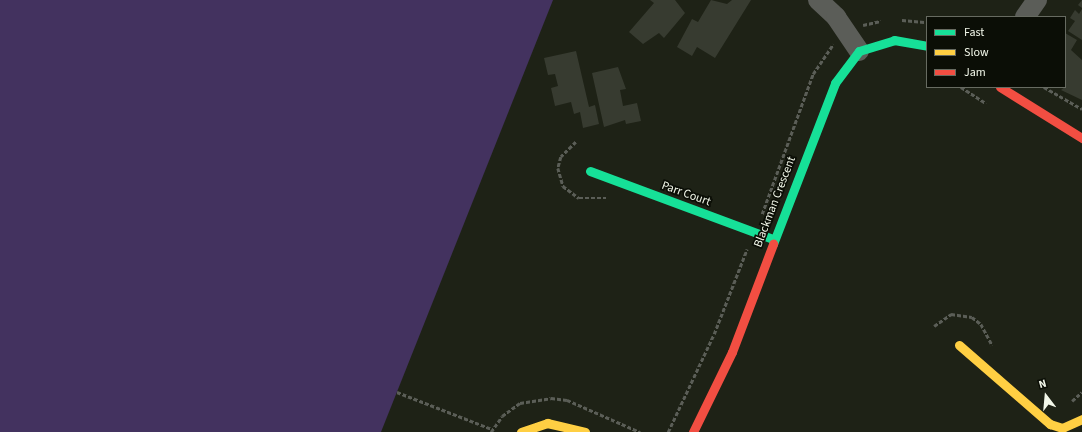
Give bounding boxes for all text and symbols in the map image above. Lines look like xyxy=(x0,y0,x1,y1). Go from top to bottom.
legend xyxy=(926,16,1066,88)
text: Fast xyxy=(964,24,984,41)
text: Slow xyxy=(964,44,989,61)
text: Jam xyxy=(964,64,986,81)
street label: Blackman Crescent xyxy=(751,155,799,249)
street label: Parr Court xyxy=(659,178,713,210)
north arrow xyxy=(1026,376,1066,416)
text: N xyxy=(1037,376,1048,392)

